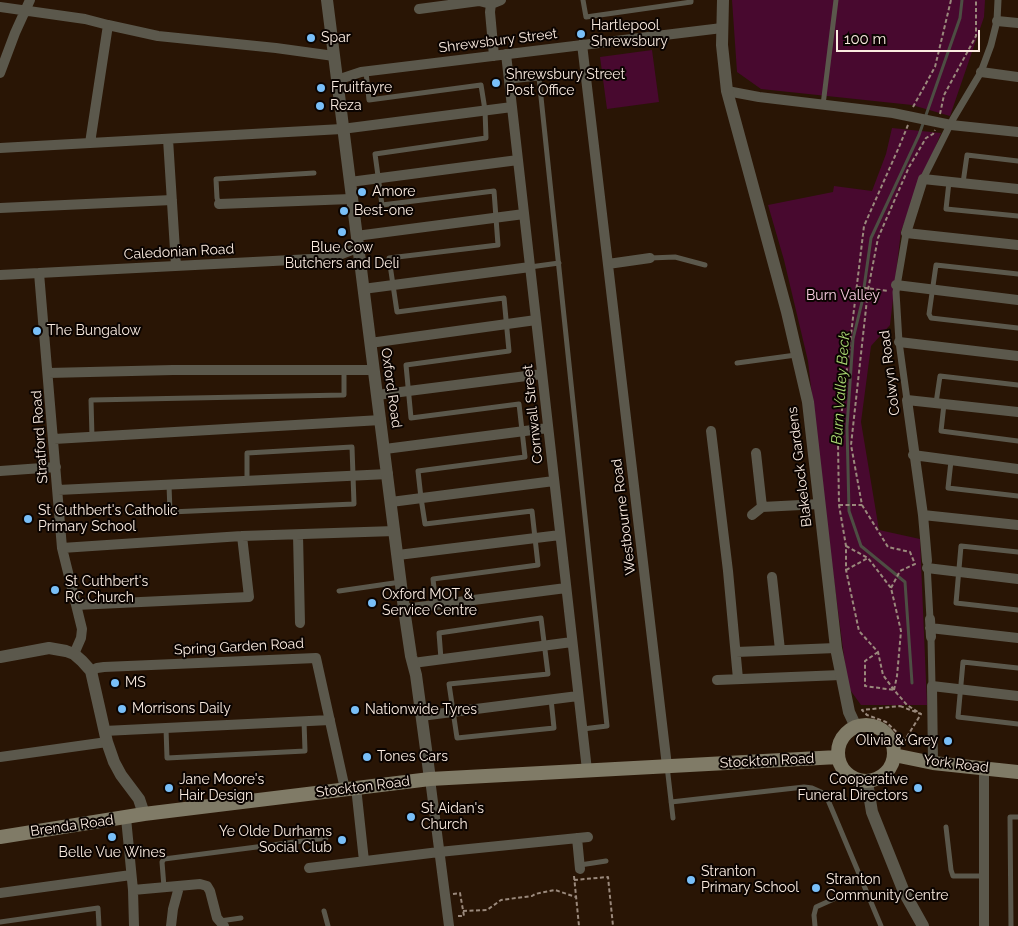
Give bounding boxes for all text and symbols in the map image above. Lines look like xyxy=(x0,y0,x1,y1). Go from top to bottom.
place label: Hartlepool Shrewsbury xyxy=(591,18,668,50)
scale bar xyxy=(838,20,982,52)
street label: Shrewsbury Street xyxy=(438,25,558,57)
marker: Hartlepool Shrewsbury xyxy=(575,28,587,40)
place label: Spar xyxy=(321,30,351,46)
text: 100 m xyxy=(844,30,886,48)
marker: Spar xyxy=(305,32,317,44)
place label: Shrewsbury Street Post Office xyxy=(506,67,625,100)
marker: Shrewsbury Street Post Office xyxy=(490,77,502,89)
place label: Fruitfayre xyxy=(331,80,392,96)
marker: Fruitfayre xyxy=(315,82,327,94)
place label: Reza xyxy=(330,98,362,114)
marker: Reza xyxy=(314,100,326,112)
place label: Amore xyxy=(372,184,416,200)
marker: Amore xyxy=(356,186,368,198)
place label: Best-one xyxy=(354,203,414,219)
marker: Best-one xyxy=(338,205,350,217)
marker: Blue Cow Butchers and Deli xyxy=(336,226,348,238)
place label: Blue Cow Butchers and Deli xyxy=(285,240,399,272)
street label: Caledonian Road xyxy=(123,241,235,263)
park label: Burn Valley xyxy=(806,288,880,304)
place label: The Bungalow xyxy=(47,323,141,339)
marker: The Bungalow xyxy=(31,325,43,337)
street label: Colwyn Road xyxy=(876,329,904,417)
water label: Burn Valley Beck xyxy=(828,331,854,445)
street label: Oxford Road xyxy=(377,347,405,429)
street label: Cornwall Street xyxy=(519,364,547,464)
street label: Stratford Road xyxy=(28,390,52,484)
street label: Blakelock Gardens xyxy=(784,406,816,528)
street label: Westbourne Road xyxy=(609,458,639,576)
place label: St Cuthbert's Catholic Primary School xyxy=(38,503,178,536)
marker: St Cuthbert's Catholic Primary School xyxy=(22,513,34,525)
place label: St Cuthbert's RC Church xyxy=(65,574,148,606)
marker: St Cuthbert's RC Church xyxy=(49,584,61,596)
place label: Oxford MOT & Service Centre xyxy=(382,587,477,620)
marker: Oxford MOT & Service Centre xyxy=(366,597,378,609)
street label: Spring Garden Road xyxy=(174,635,304,659)
place label: MS xyxy=(125,675,146,691)
marker: MS xyxy=(109,677,121,689)
place label: Morrisons Daily xyxy=(132,701,231,717)
place label: Nationwide Tyres xyxy=(365,702,477,718)
marker: Morrisons Daily xyxy=(116,703,128,715)
marker: Nationwide Tyres xyxy=(349,704,361,716)
place label: Olivia & Grey xyxy=(856,733,938,749)
marker: Olivia & Grey xyxy=(942,735,954,747)
place label: Tones Cars xyxy=(377,749,448,765)
street label: Stockton Road xyxy=(719,750,815,772)
marker: Tones Cars xyxy=(361,751,373,763)
street label: York Road xyxy=(922,752,990,776)
place label: Jane Moore's Hair Design xyxy=(179,772,264,804)
place label: Cooperative Funeral Directors xyxy=(797,772,908,804)
street label: Stockton Road xyxy=(315,773,411,801)
marker: Jane Moore's Hair Design xyxy=(163,782,175,794)
marker: Cooperative Funeral Directors xyxy=(912,782,924,794)
place label: St Aidan's Church xyxy=(421,801,484,834)
marker: St Aidan's Church xyxy=(405,811,417,823)
street label: Brenda Road xyxy=(29,812,115,840)
place label: Ye Olde Durhams Social Club xyxy=(219,824,332,856)
marker: Belle Vue Wines xyxy=(106,831,118,843)
marker: Ye Olde Durhams Social Club xyxy=(336,834,348,846)
place label: Belle Vue Wines xyxy=(59,845,165,861)
place label: Stranton Primary School xyxy=(701,864,799,896)
place label: Stranton Community Centre xyxy=(826,872,949,904)
marker: Stranton Primary School xyxy=(685,874,697,886)
marker: Stranton Community Centre xyxy=(810,882,822,894)

